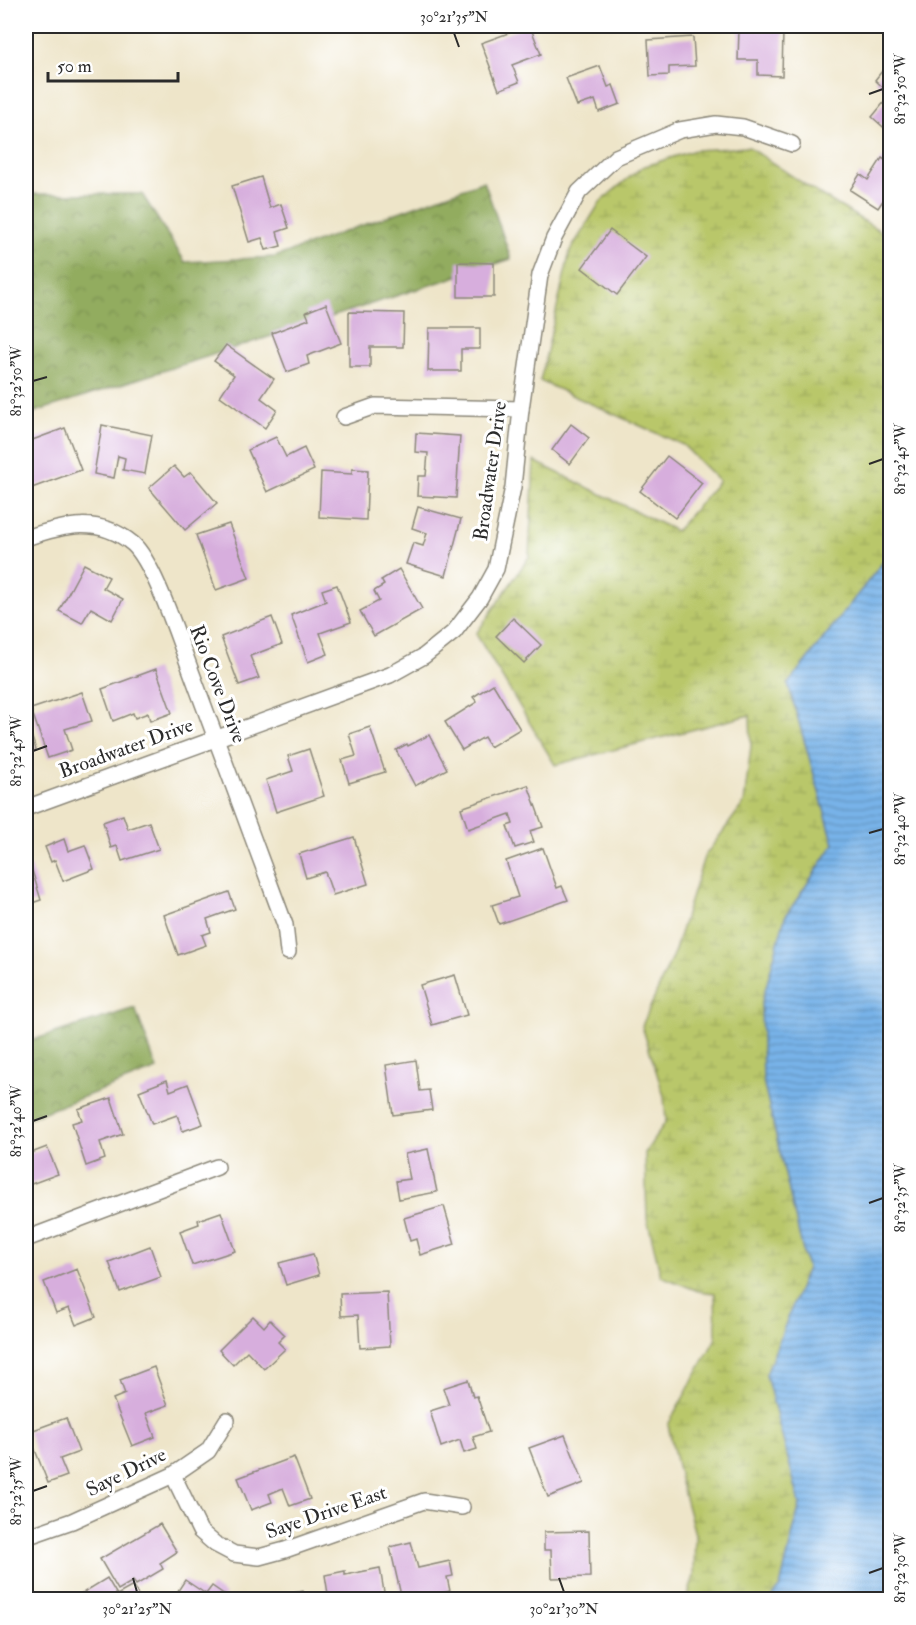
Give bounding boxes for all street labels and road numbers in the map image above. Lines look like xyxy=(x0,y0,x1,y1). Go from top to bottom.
street label: Broadwater Drive xyxy=(468,400,512,542)
street label: Rio Cove Drive xyxy=(184,621,252,747)
street label: Broadwater Drive xyxy=(56,712,196,784)
street label: Saye Drive xyxy=(82,1442,170,1502)
street label: Saye Drive East xyxy=(262,1479,390,1544)

